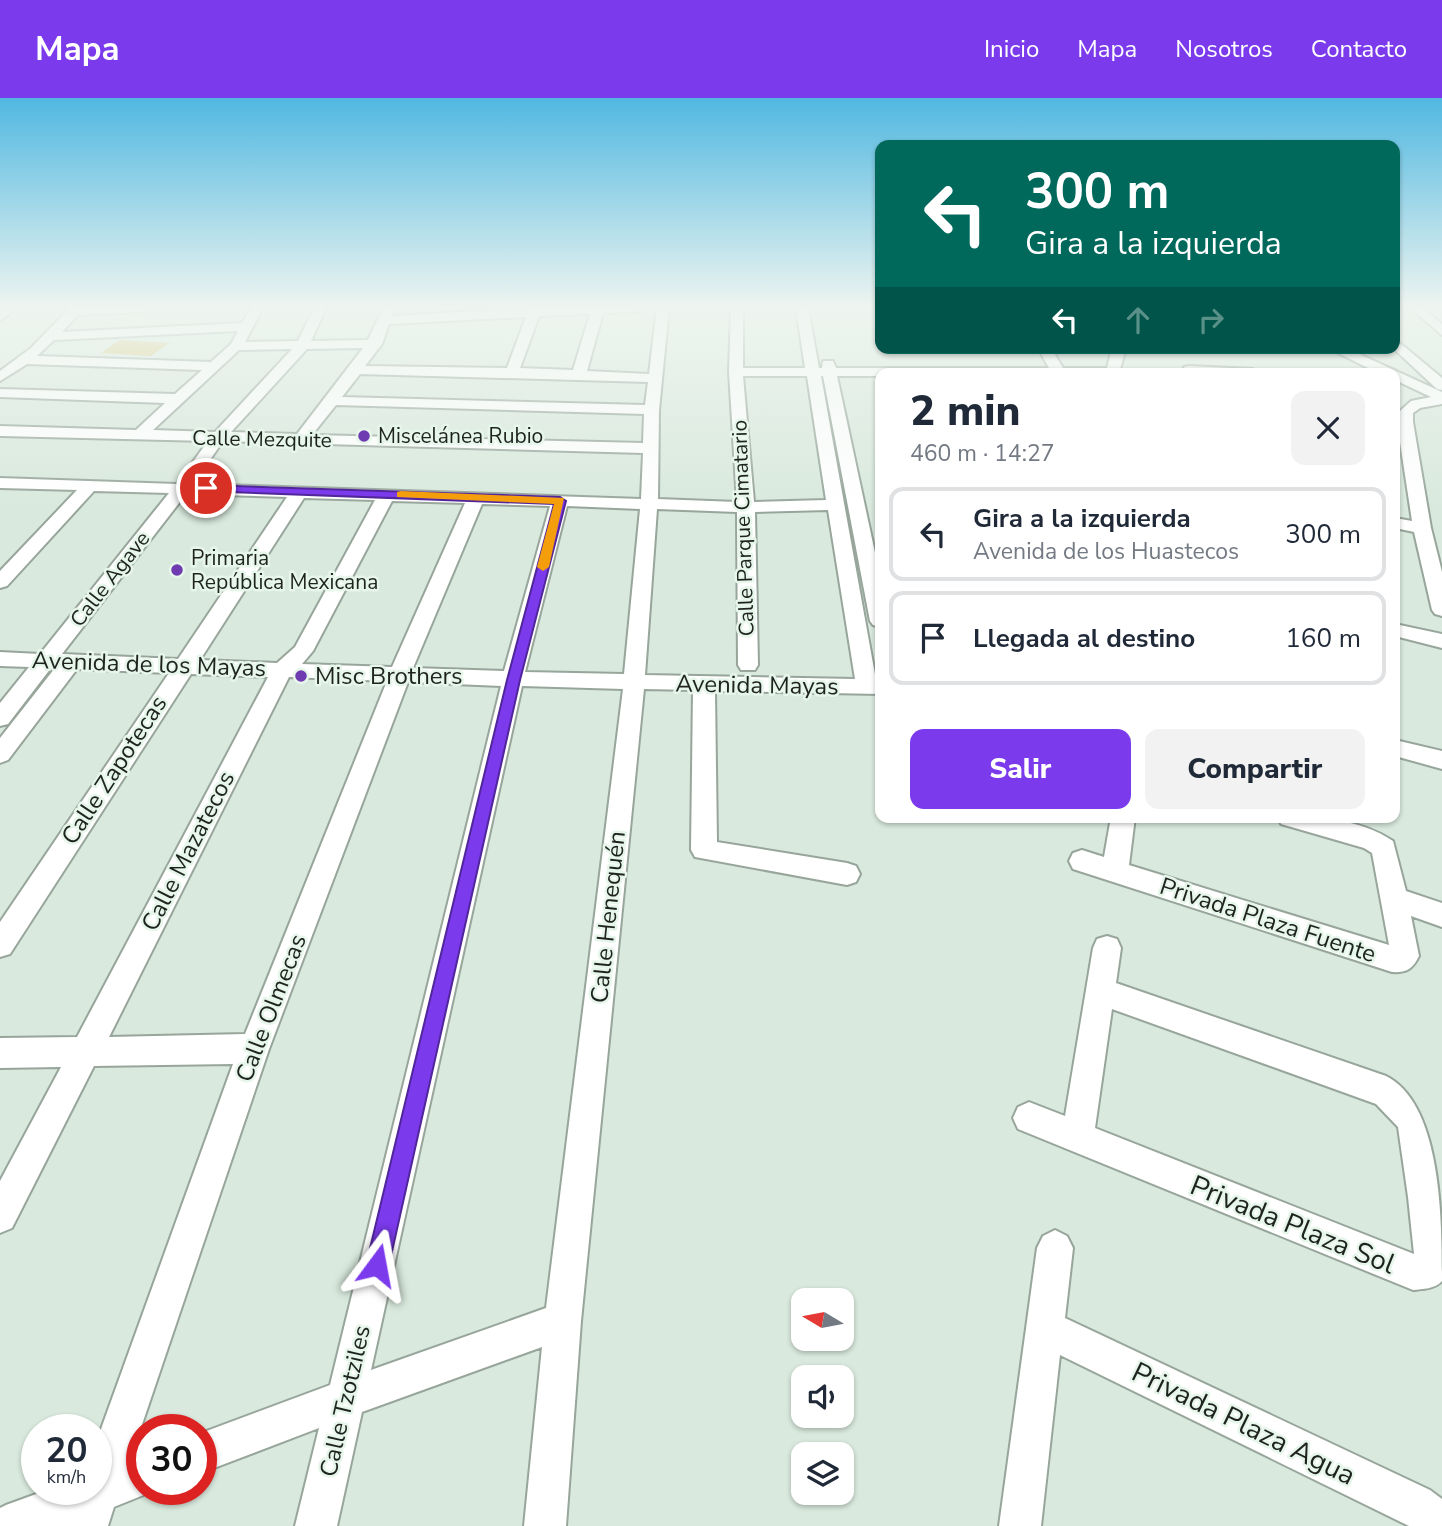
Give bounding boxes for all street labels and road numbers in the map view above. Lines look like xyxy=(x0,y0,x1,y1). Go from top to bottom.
street label: Calle Parque Cimatario xyxy=(725,419,761,637)
street label: Calle Mezquite xyxy=(192,424,332,454)
street label: Calle Agave xyxy=(64,525,156,633)
street label: Avenida de los Mayas xyxy=(31,644,267,684)
street label: Avenida Mayas xyxy=(675,668,839,702)
street label: Calle Zapotecas xyxy=(54,689,174,851)
street label: Calle Mazatecos xyxy=(134,766,242,936)
street label: Calle Henequén xyxy=(583,829,633,1005)
street label: Privada Plaza Fuente xyxy=(1156,870,1380,970)
street label: Calle Olmecas xyxy=(228,930,314,1086)
street label: Privada Plaza Sol xyxy=(1184,1166,1402,1284)
street label: Calle Tzotziles xyxy=(312,1322,378,1480)
street label: Privada Plaza Agua xyxy=(1125,1353,1362,1495)

